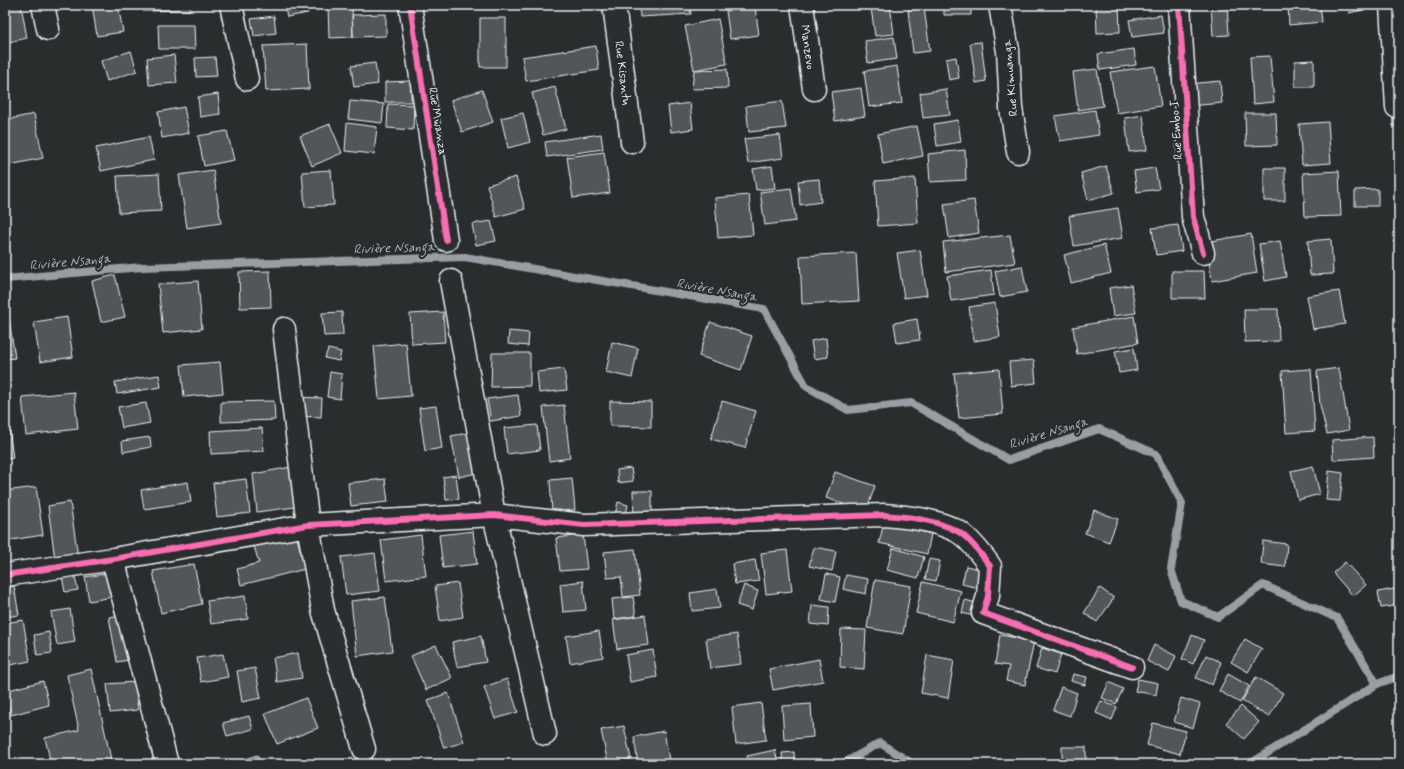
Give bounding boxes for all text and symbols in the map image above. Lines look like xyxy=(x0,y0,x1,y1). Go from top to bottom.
street label: Manzevo xyxy=(796,24,818,71)
street label: Rue Kimuanga xyxy=(1000,38,1022,117)
street label: Rue Kisantu xyxy=(610,40,634,107)
street label: Rue Mwanza xyxy=(424,86,450,156)
street label: Rue Embo I xyxy=(1167,99,1187,160)
water label: Rivière Nsanga xyxy=(353,239,436,260)
water label: Rivière Nsanga xyxy=(29,250,113,277)
water label: Rivière Nsanga xyxy=(675,275,760,308)
water label: Rivière Nsanga xyxy=(1007,413,1092,455)

